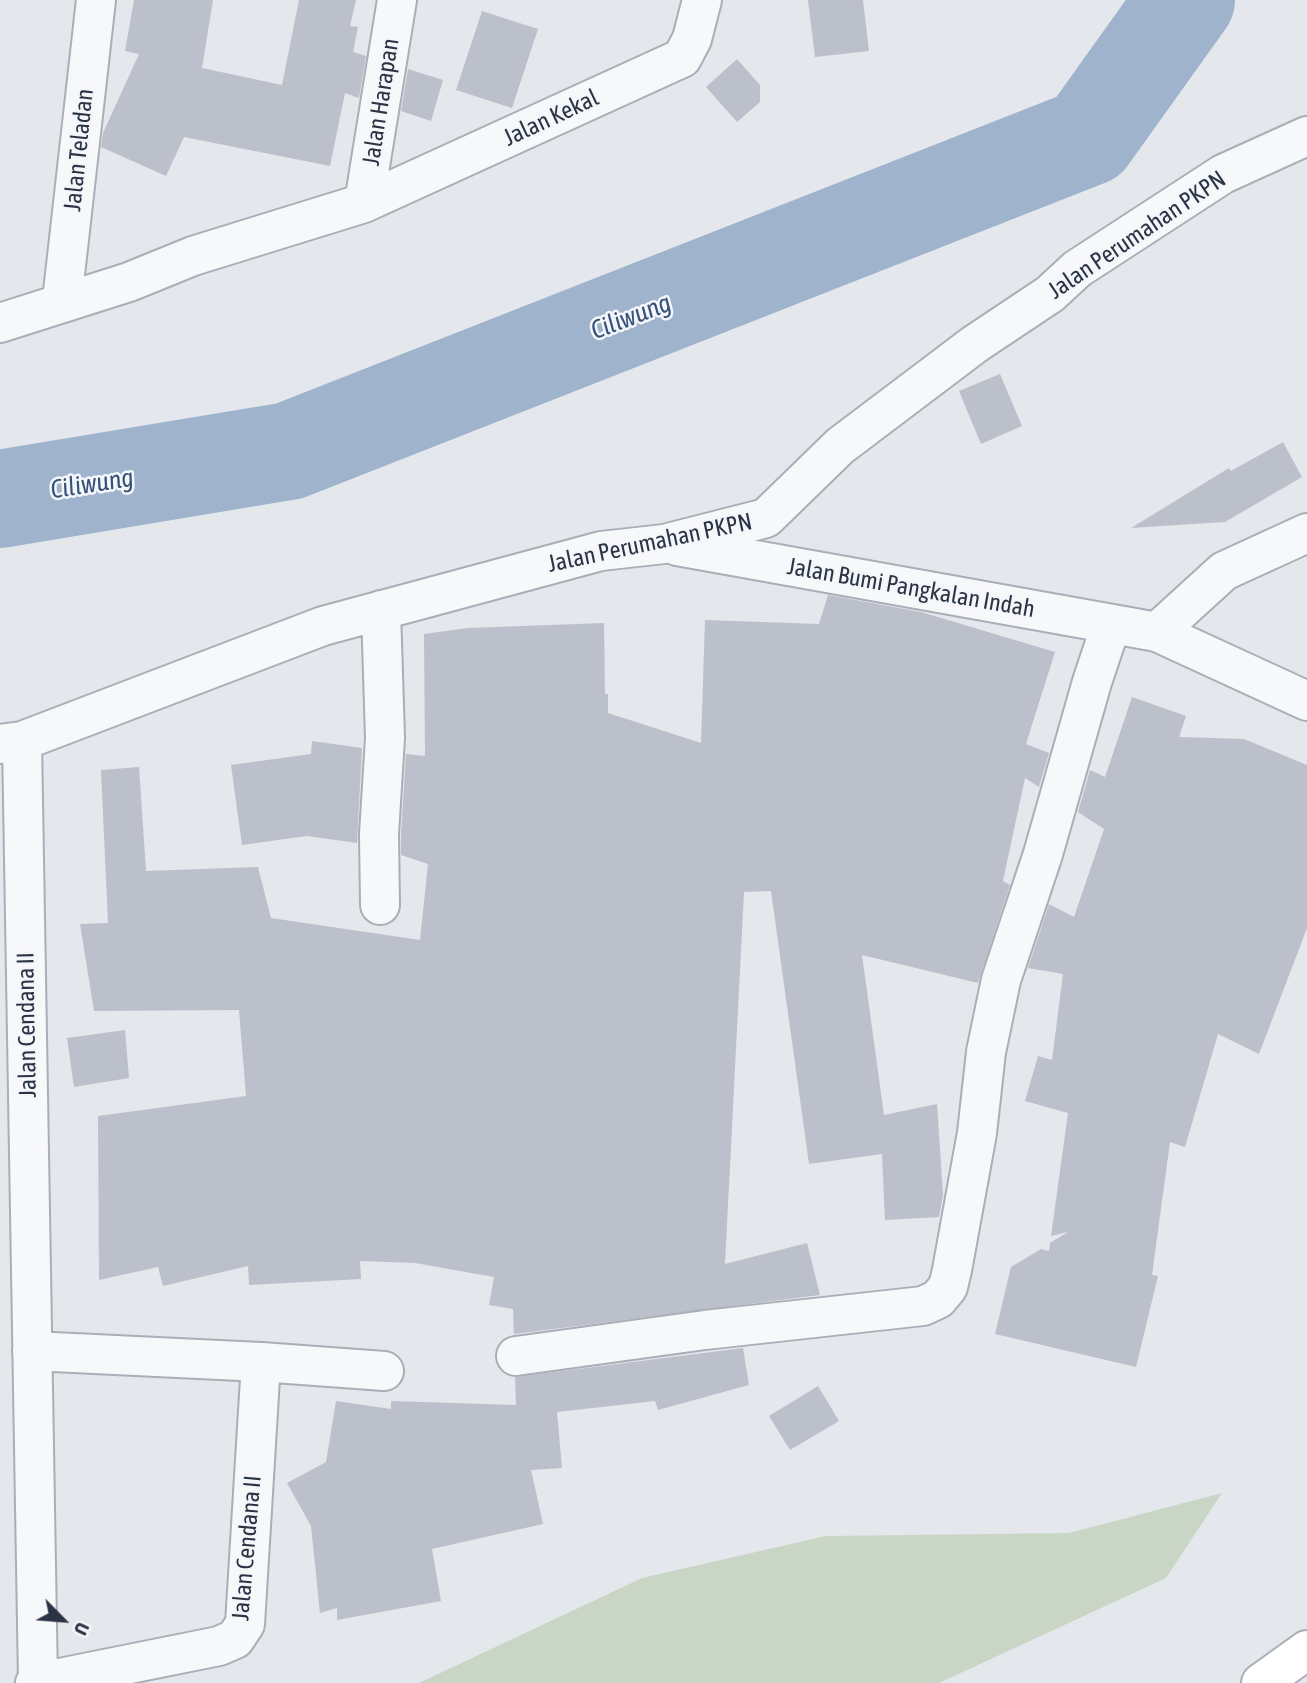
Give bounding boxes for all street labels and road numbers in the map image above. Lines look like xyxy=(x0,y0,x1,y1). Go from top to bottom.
street label: Jalan Harapan xyxy=(357,36,405,168)
street label: Jalan Kekal xyxy=(499,83,603,153)
street label: Jalan Teladan xyxy=(58,87,100,213)
street label: Jalan Perumahan PKPN xyxy=(1043,165,1231,305)
street label: Jalan Perumahan PKPN xyxy=(545,507,755,579)
street label: Jalan Bumi Pangkalan Indah xyxy=(785,552,1037,624)
street label: Jalan Cendana II xyxy=(11,952,43,1098)
street label: Jalan Cendana II xyxy=(226,1474,268,1622)

